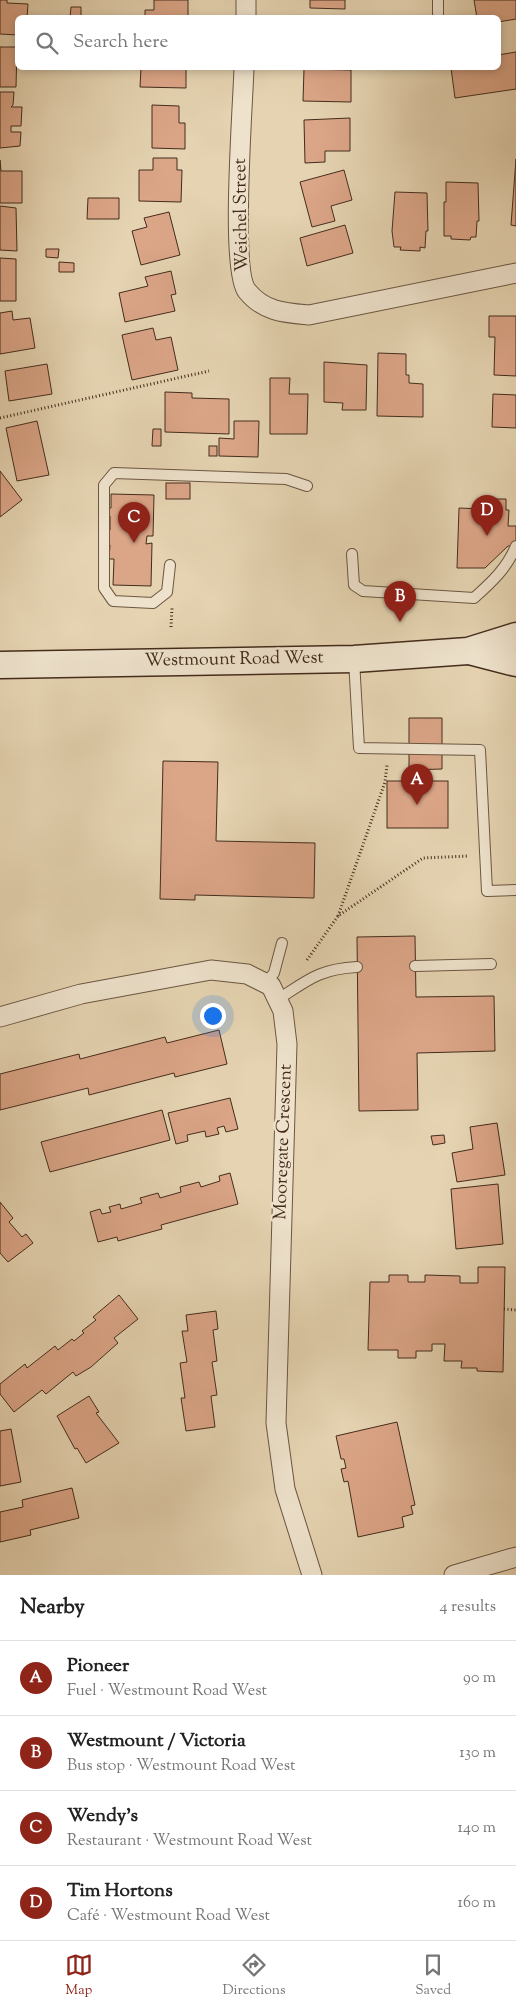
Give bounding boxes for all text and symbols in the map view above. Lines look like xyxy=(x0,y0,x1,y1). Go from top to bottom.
search box xyxy=(15,15,501,70)
icon: search xyxy=(33,29,61,57)
text: Search here xyxy=(73,29,168,56)
street label: Weichel Street xyxy=(228,158,256,272)
pin: D xyxy=(471,495,503,536)
pin: C xyxy=(118,502,150,543)
pin: B xyxy=(384,581,416,622)
street label: Westmount Road West xyxy=(144,645,324,675)
pin: A xyxy=(401,764,433,805)
your location xyxy=(200,1003,226,1029)
street label: Mooregate Crescent xyxy=(268,1064,300,1220)
text: Nearby xyxy=(20,1593,85,1623)
text: 4 results xyxy=(440,1596,496,1619)
text: Pioneer xyxy=(67,1653,129,1680)
text: A xyxy=(30,1667,43,1690)
text: 90 m xyxy=(463,1667,496,1690)
text: Fuel · Westmount Road West xyxy=(67,1680,267,1703)
text: Westmount / Victoria xyxy=(67,1728,246,1755)
text: B xyxy=(31,1742,41,1765)
text: 130 m xyxy=(459,1742,496,1765)
text: Bus stop · Westmount Road West xyxy=(67,1755,296,1778)
text: Wendy's xyxy=(67,1803,138,1830)
text: C xyxy=(30,1817,42,1840)
text: 140 m xyxy=(458,1817,496,1840)
text: Restaurant · Westmount Road West xyxy=(67,1830,312,1853)
text: Tim Hortons xyxy=(67,1878,173,1905)
text: D xyxy=(30,1892,42,1915)
text: 160 m xyxy=(458,1892,496,1915)
text: Café · Westmount Road West xyxy=(67,1905,270,1928)
tab: Map xyxy=(65,1951,93,2001)
tab: Directions xyxy=(222,1951,286,2001)
tab: Saved xyxy=(415,1951,451,2001)

